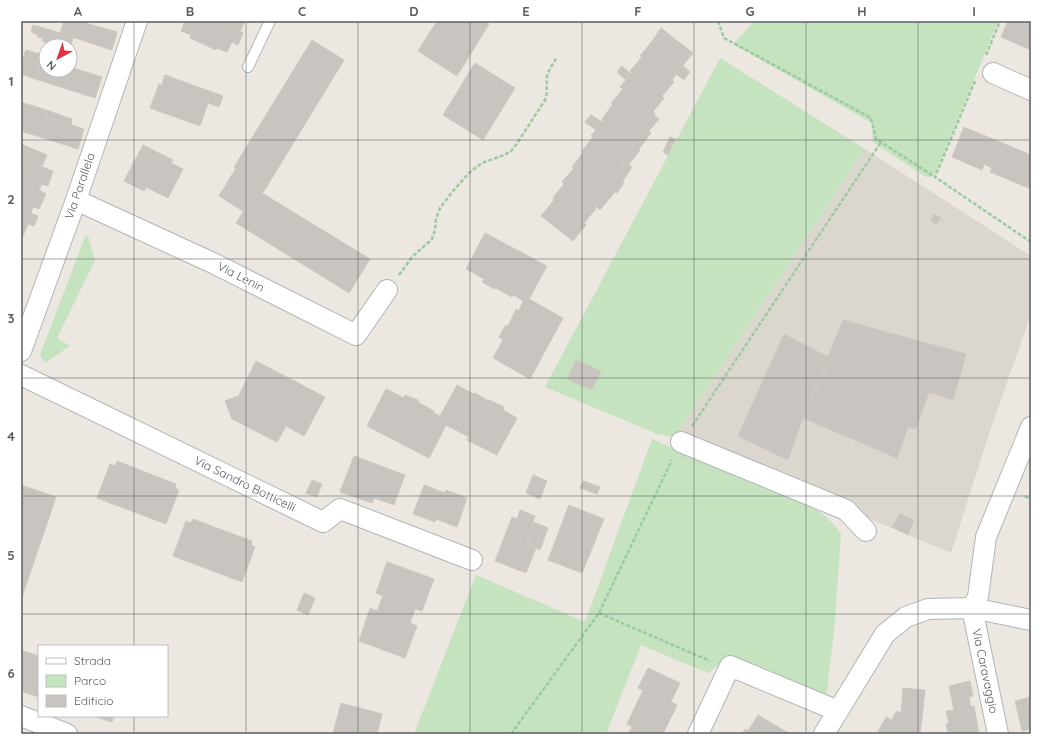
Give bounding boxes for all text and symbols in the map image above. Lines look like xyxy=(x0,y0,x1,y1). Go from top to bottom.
text: A xyxy=(74,3,83,19)
text: B xyxy=(186,3,194,19)
text: C xyxy=(298,3,306,19)
text: D xyxy=(409,3,419,19)
text: E xyxy=(522,3,530,19)
text: F xyxy=(634,3,642,19)
text: G xyxy=(745,3,755,19)
text: H xyxy=(857,3,867,19)
text: I xyxy=(972,3,976,19)
north arrow xyxy=(38,38,78,78)
text: N xyxy=(44,58,59,73)
text: 1 xyxy=(8,73,14,89)
street label: Via Parallela xyxy=(61,151,98,221)
text: 2 xyxy=(7,191,15,207)
street label: Via Lenin xyxy=(215,258,267,295)
text: 3 xyxy=(8,310,15,326)
text: 4 xyxy=(7,428,15,444)
street label: Via Sandro Botticelli xyxy=(192,452,298,515)
text: 5 xyxy=(7,547,15,563)
street label: Via Caravaggio xyxy=(969,627,1002,715)
legend xyxy=(38,645,168,717)
text: Strada xyxy=(74,653,111,668)
text: 6 xyxy=(7,665,15,681)
text: Parco xyxy=(74,673,106,688)
text: Edificio xyxy=(74,693,114,708)

